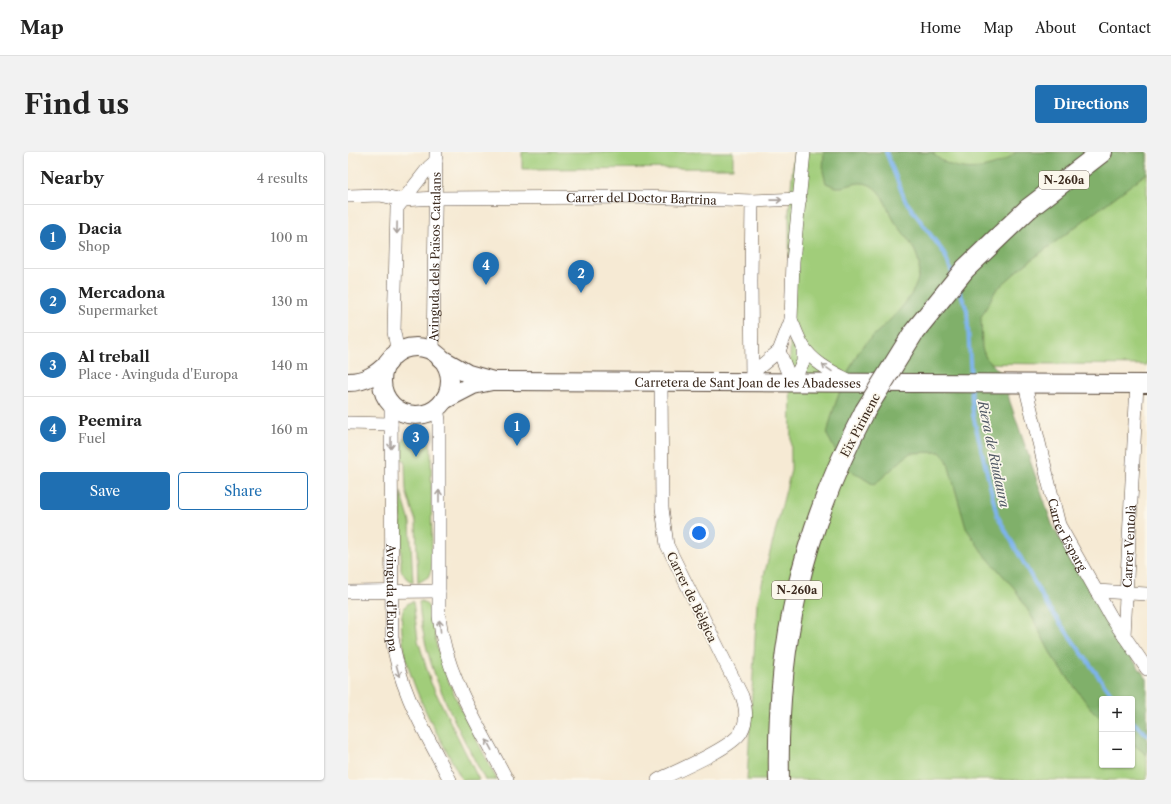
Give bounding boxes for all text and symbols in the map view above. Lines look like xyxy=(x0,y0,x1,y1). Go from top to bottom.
text: Map xyxy=(20,16,64,39)
text: Home xyxy=(920,19,961,37)
text: Map xyxy=(983,19,1013,37)
text: About xyxy=(1035,19,1076,37)
text: Contact xyxy=(1098,19,1151,37)
button: Directions xyxy=(1035,85,1147,123)
text: Find us xyxy=(24,87,129,121)
text: Nearby xyxy=(40,168,104,188)
text: 4 results xyxy=(257,170,308,186)
road number: N-260a xyxy=(1039,171,1089,189)
street label: Avinguda dels Països Catalans xyxy=(426,172,443,343)
street label: Carrer del Doctor Bartrina xyxy=(566,189,718,207)
one-way arrow xyxy=(769,196,782,204)
text: Dacia xyxy=(78,219,122,238)
one-way arrow xyxy=(393,221,401,234)
text: 1 xyxy=(50,229,56,245)
text: 100 m xyxy=(270,229,308,245)
text: Shop xyxy=(78,238,110,254)
pin: 4 xyxy=(473,252,499,285)
pin: 2 xyxy=(568,260,594,293)
text: Mercadona xyxy=(78,283,165,302)
text: 2 xyxy=(49,293,57,309)
text: 130 m xyxy=(272,293,308,309)
text: Supermarket xyxy=(78,302,158,318)
text: Al treball xyxy=(78,347,150,366)
text: 3 xyxy=(49,357,57,373)
text: 140 m xyxy=(271,357,308,373)
one-way arrow xyxy=(822,364,833,372)
text: Place · Avinguda d'Europa xyxy=(78,366,238,382)
street label: Carretera de Sant Joan de les Abadesses xyxy=(635,374,861,390)
street label: Eix Pirinenc xyxy=(837,390,883,460)
water label: Riera de Riudaura xyxy=(975,398,1013,509)
text: Peemira xyxy=(78,411,142,430)
pin: 1 xyxy=(504,413,530,446)
text: 4 xyxy=(49,421,57,437)
text: 160 m xyxy=(271,421,308,437)
pin: 3 xyxy=(403,424,429,457)
text: Fuel xyxy=(78,430,106,446)
one-way arrow xyxy=(387,436,395,449)
button: Save xyxy=(40,472,170,510)
button: Share xyxy=(178,472,308,510)
one-way arrow xyxy=(435,490,443,503)
street label: Carrer Esparg xyxy=(1045,496,1091,574)
street label: Carrer Ventolà xyxy=(1119,503,1138,588)
your location xyxy=(689,523,709,543)
street label: Avinguda d'Europa xyxy=(384,543,402,654)
street label: Carrer de Bèlgica xyxy=(664,549,721,645)
road number: N-260a xyxy=(772,581,822,599)
one-way arrow xyxy=(437,620,444,633)
one-way arrow xyxy=(395,664,402,677)
map controls xyxy=(1099,696,1135,768)
button: + xyxy=(1099,696,1135,732)
button: − xyxy=(1099,732,1135,768)
one-way arrow xyxy=(485,740,492,752)

